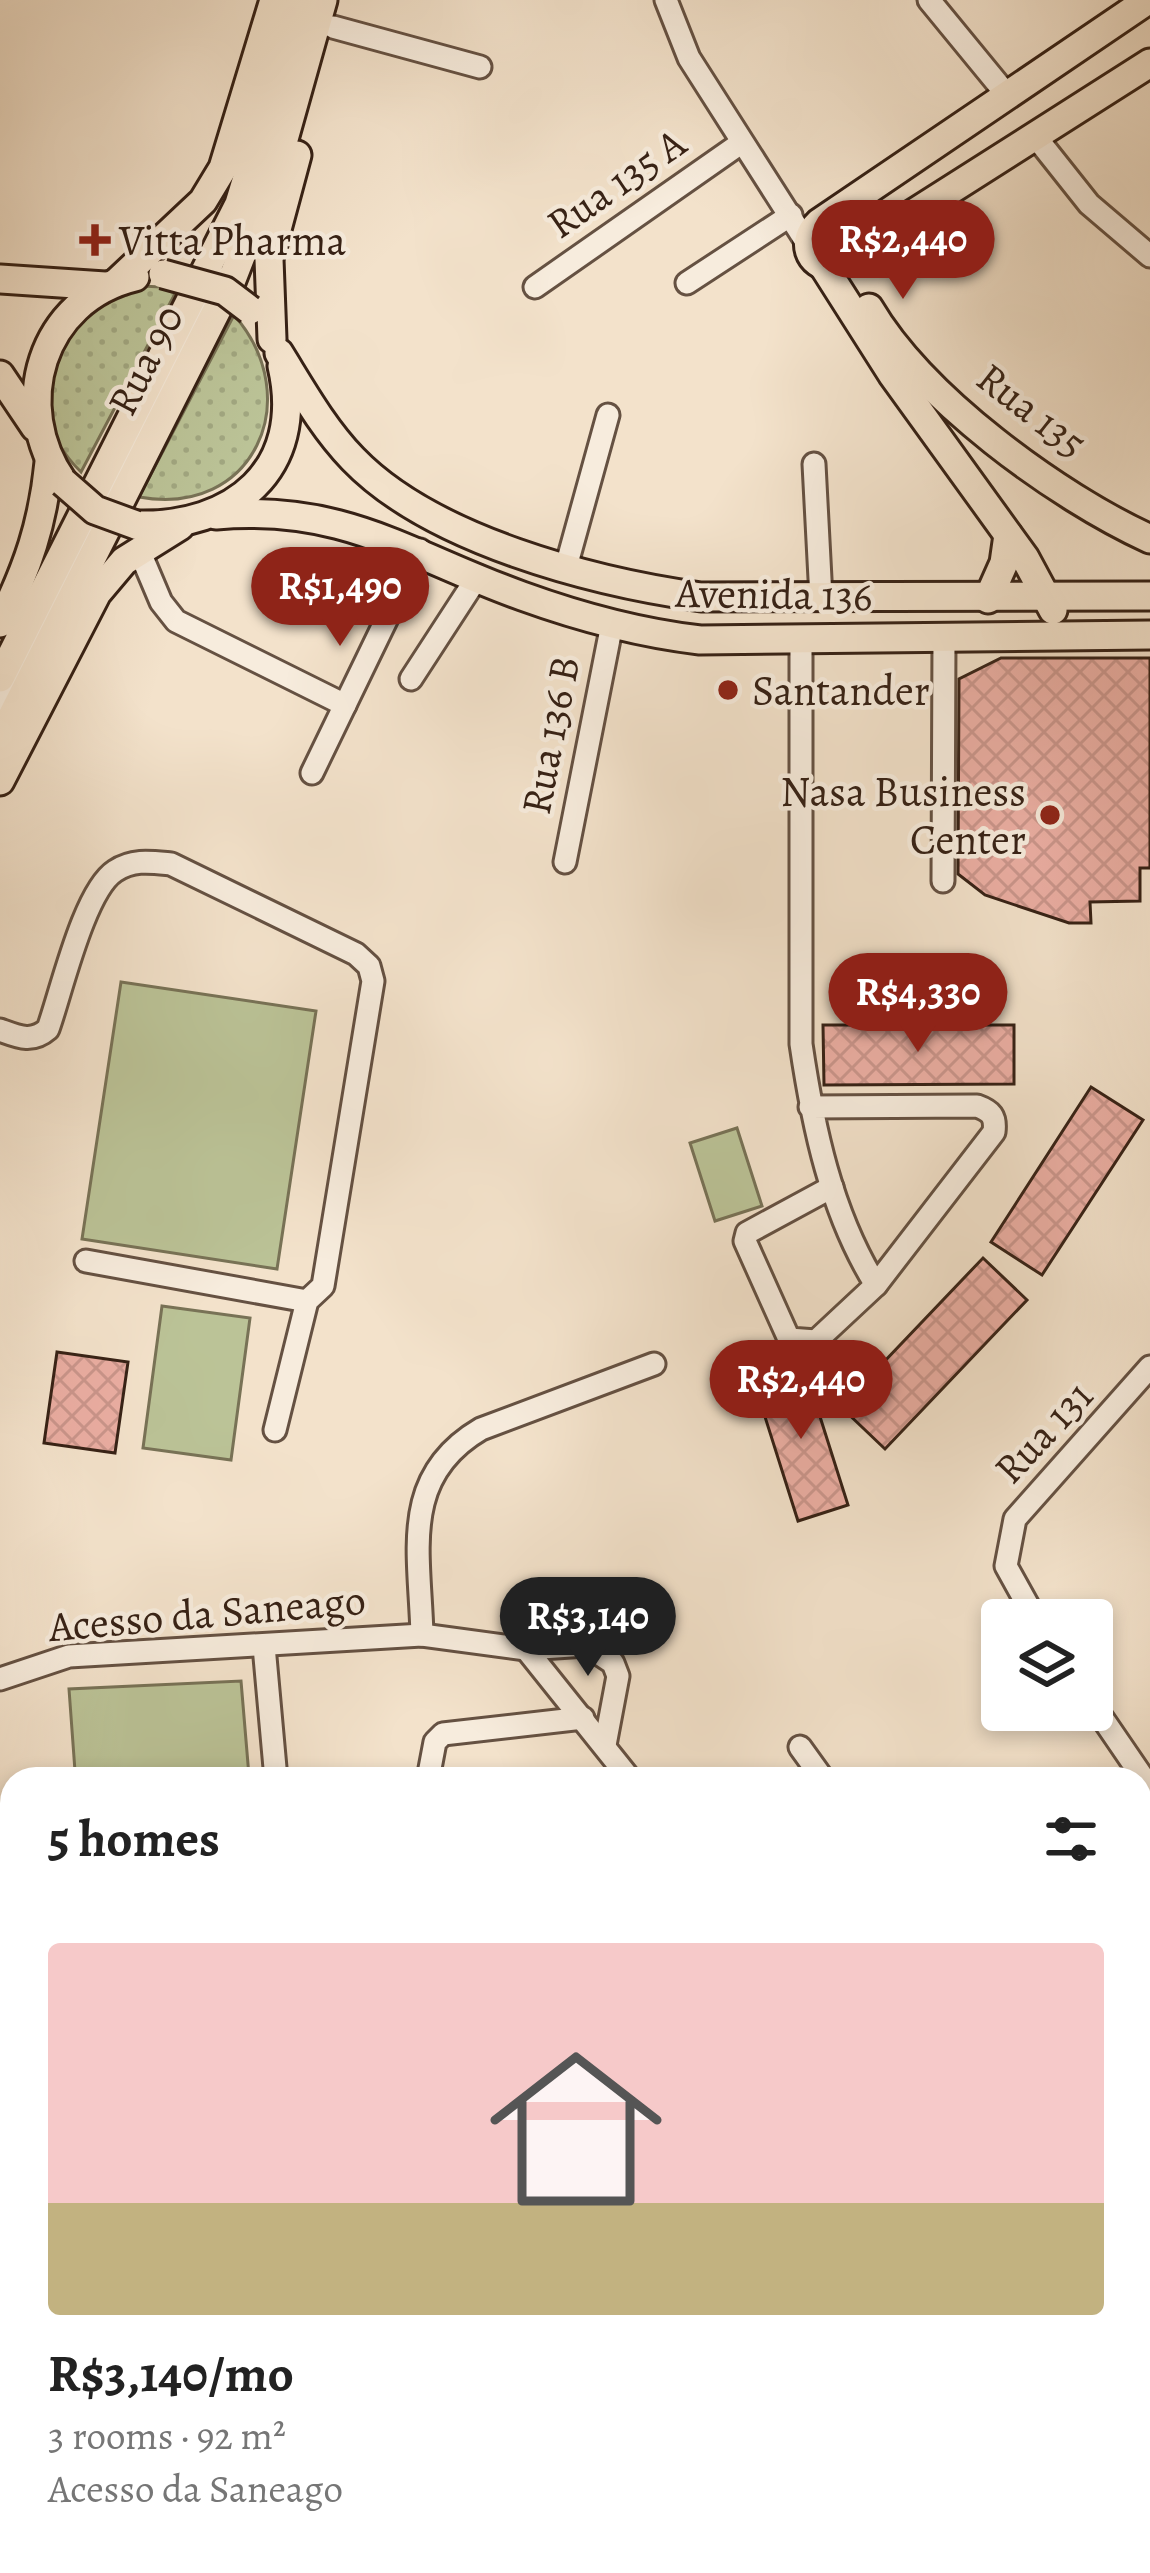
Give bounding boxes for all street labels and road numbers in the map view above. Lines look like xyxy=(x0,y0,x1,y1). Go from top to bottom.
street label: Rua 135 A xyxy=(535,114,697,252)
street label: Rua 90 xyxy=(93,295,197,425)
street label: Rua 135 xyxy=(965,349,1099,471)
street label: Avenida 136 xyxy=(674,564,873,624)
street label: Rua 136 B xyxy=(507,651,593,819)
street label: Rua 131 xyxy=(981,1368,1105,1496)
street label: Acesso da Saneago xyxy=(45,1571,368,1655)

